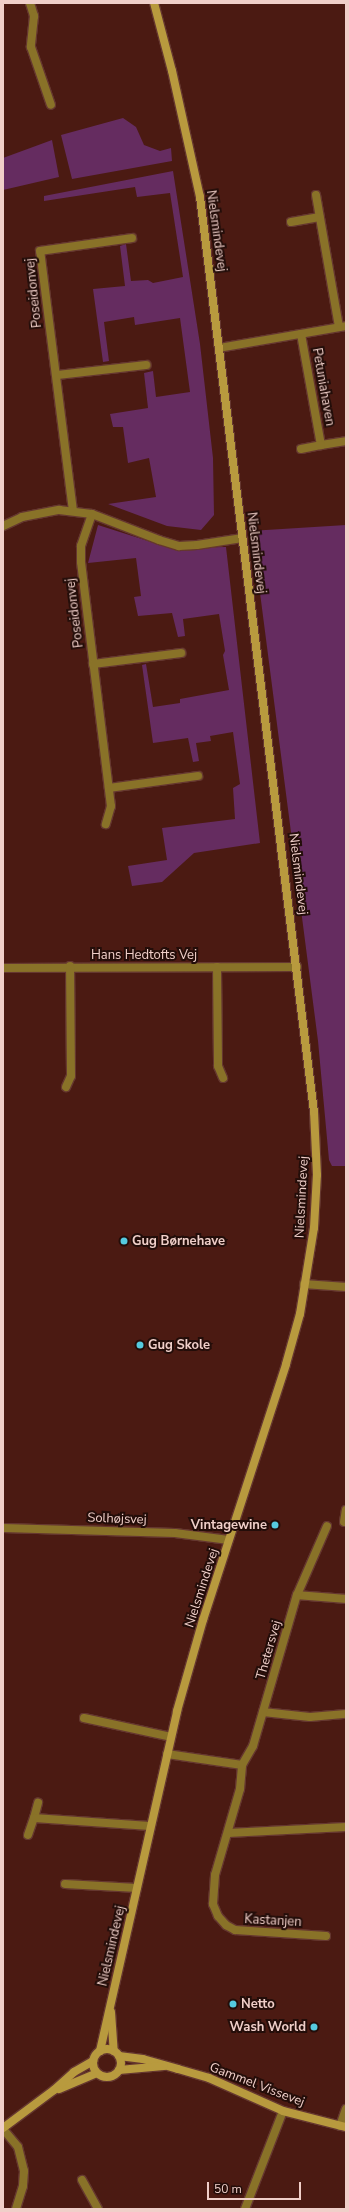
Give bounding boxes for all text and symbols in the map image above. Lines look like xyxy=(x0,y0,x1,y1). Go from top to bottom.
street label: Nielsmindevej xyxy=(203,189,229,273)
street label: Poseidonvej xyxy=(23,257,45,329)
street label: Petuniahaven xyxy=(308,347,338,427)
street label: Nielsmindevej xyxy=(243,511,269,595)
street label: Poseidonvej xyxy=(63,577,87,649)
street label: Nielsmindevej xyxy=(285,832,311,916)
street label: Hans Hedtofts Vej xyxy=(91,947,197,963)
street label: Nielsmindevej xyxy=(292,1156,312,1238)
place label: Gug Børnehave xyxy=(132,1233,225,1249)
marker: Gug Børnehave xyxy=(119,1236,129,1246)
place label: Gug Skole xyxy=(148,1337,210,1353)
marker: Gug Skole xyxy=(135,1340,145,1350)
street label: Solhøjsvej xyxy=(87,1510,147,1528)
place label: Vintagewine xyxy=(191,1517,267,1533)
marker: Vintagewine xyxy=(270,1520,280,1530)
street label: Nielsmindevej xyxy=(182,1547,222,1629)
street label: Thetersvej xyxy=(253,1619,285,1681)
street label: Nielsmindevej xyxy=(95,1904,129,1988)
street label: Kastanjen xyxy=(244,1912,302,1930)
place label: Netto xyxy=(241,1996,275,2012)
marker: Netto xyxy=(228,1999,238,2009)
place label: Wash World xyxy=(230,2019,306,2035)
marker: Wash World xyxy=(309,2022,319,2032)
street label: Gammel Vissevej xyxy=(207,2060,307,2110)
scale bar xyxy=(209,2174,303,2200)
text: 50 m xyxy=(214,2181,242,2197)

